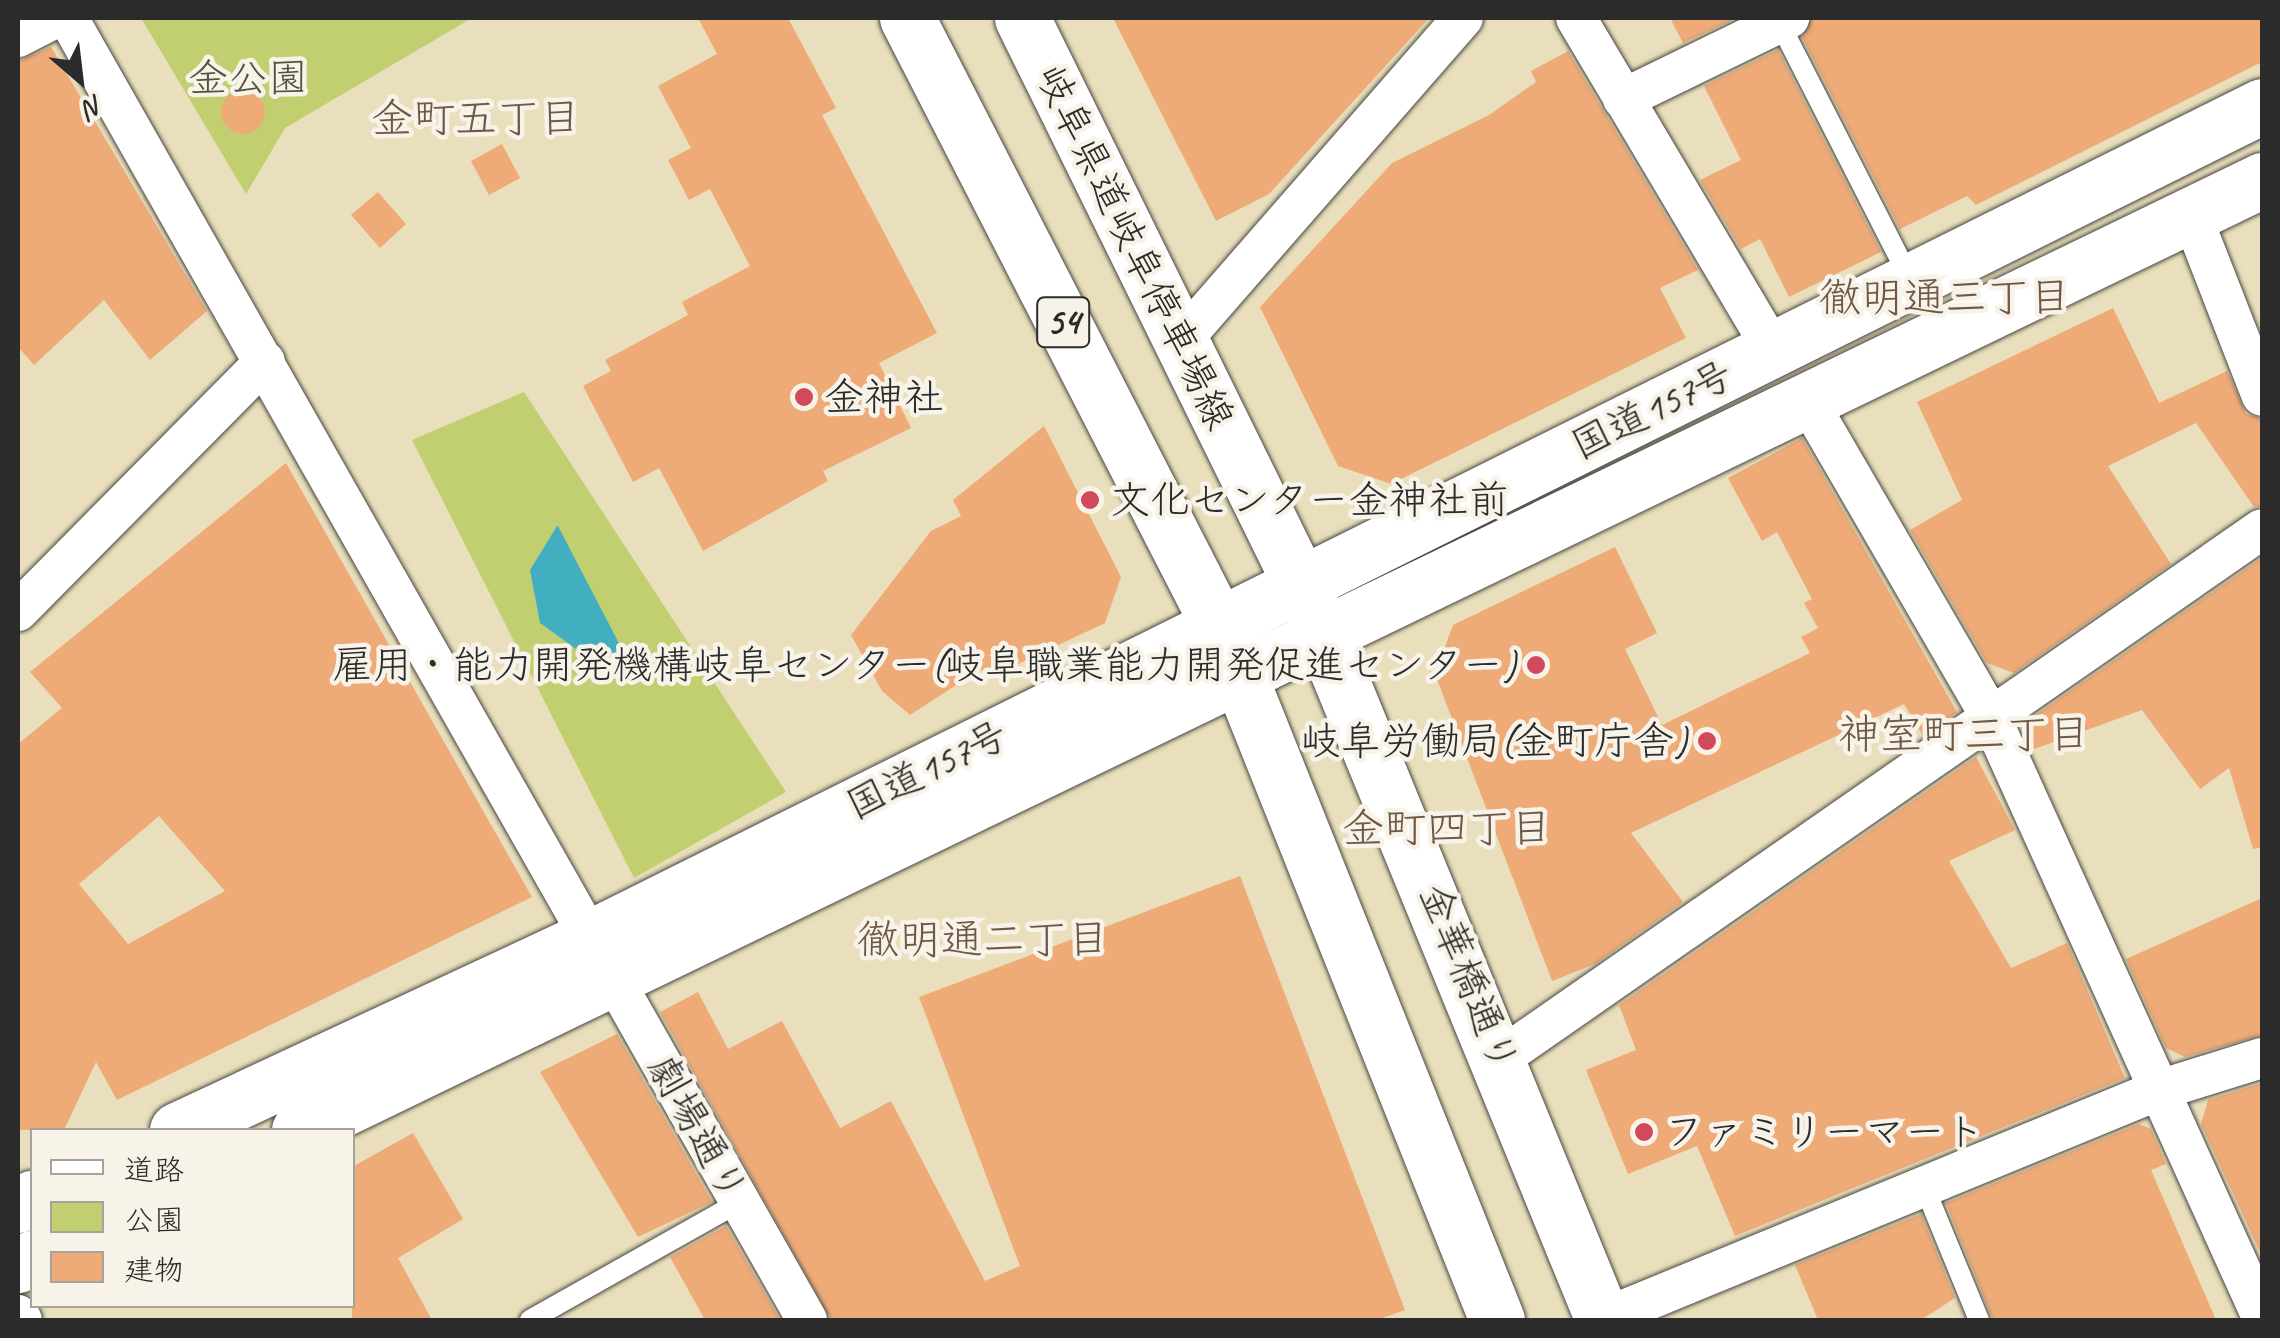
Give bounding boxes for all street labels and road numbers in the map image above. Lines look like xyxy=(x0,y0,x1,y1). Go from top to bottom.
street label: 岐阜県道岐阜停車場線 xyxy=(1026,57,1244,437)
road number: 54 xyxy=(1036,289,1090,355)
street label: 国道157号 xyxy=(1563,350,1741,470)
street label: 国道157号 xyxy=(838,710,1016,830)
street label: 金華橋通り xyxy=(1409,876,1529,1080)
street label: 劇場通り xyxy=(638,1047,758,1211)

